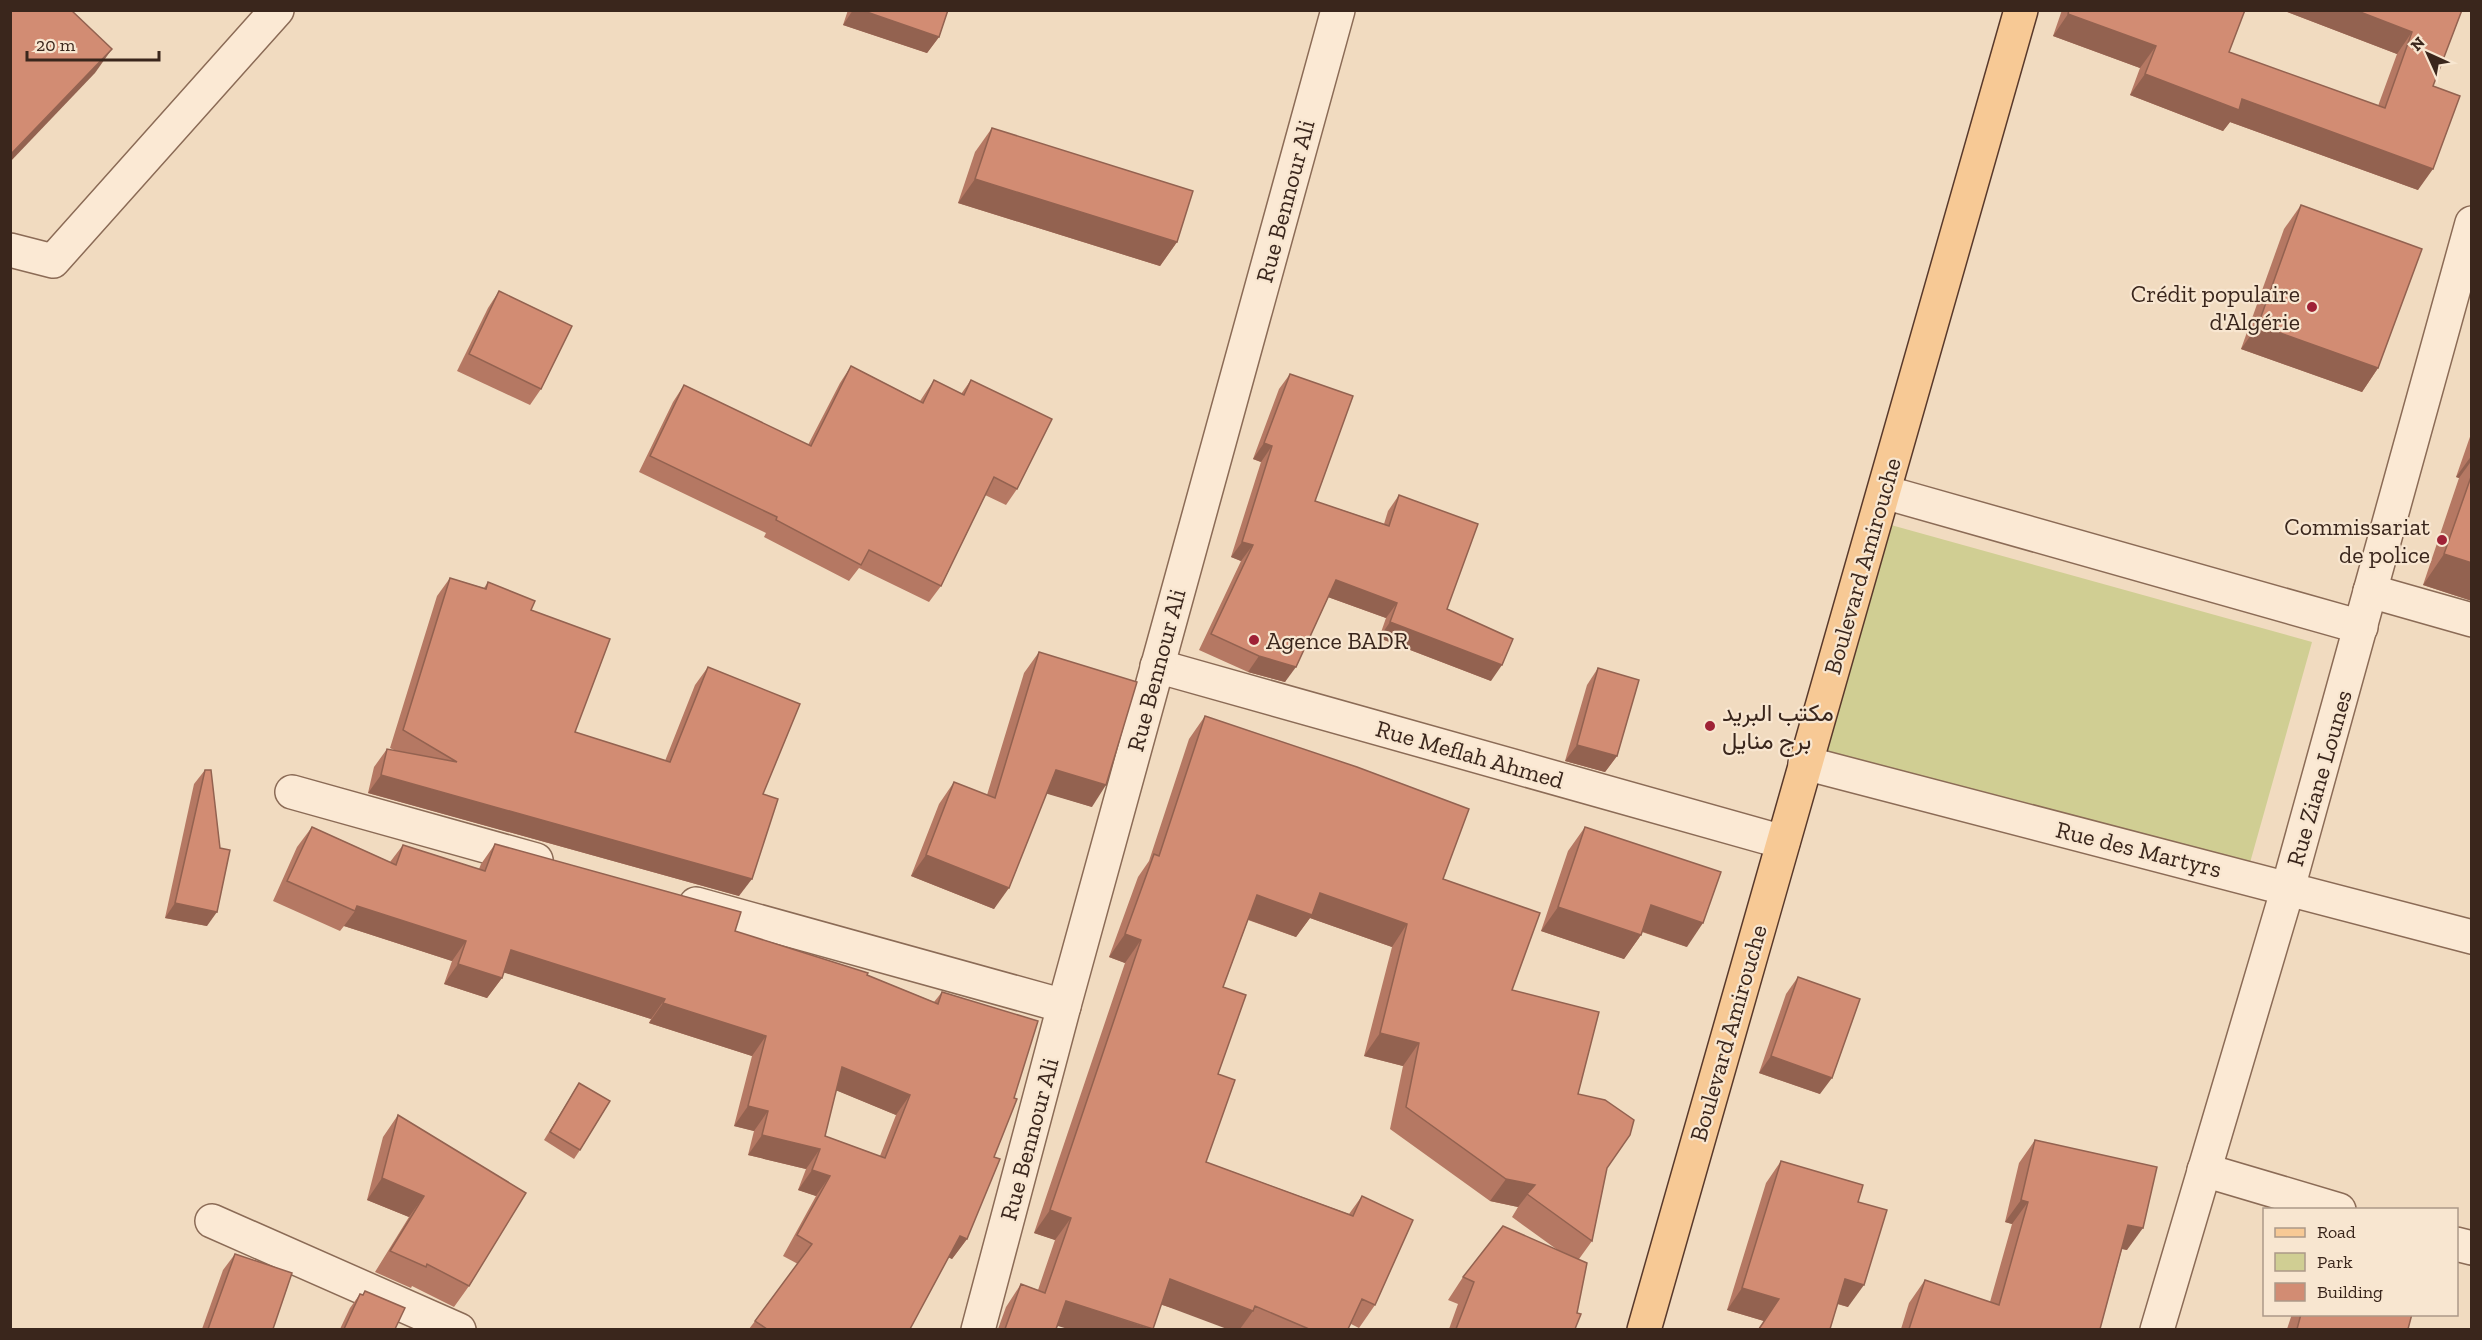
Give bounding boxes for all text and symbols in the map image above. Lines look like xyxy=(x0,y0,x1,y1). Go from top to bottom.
scale bar xyxy=(27,24,159,62)
north arrow xyxy=(2398,24,2458,84)
text: N xyxy=(2407,33,2429,55)
text: 20 m xyxy=(36,34,76,56)
street label: Rue Bennour Ali xyxy=(1249,116,1321,285)
place label: Crédit populaire d'Algérie xyxy=(2131,279,2300,336)
marker: Crédit populaire d'Algérie xyxy=(2305,300,2319,314)
street label: Boulevard Amirouche xyxy=(1817,454,1907,678)
place label: Commissariat de police xyxy=(2284,512,2430,569)
marker: Commissariat de police xyxy=(2435,533,2449,547)
street label: Rue Bennour Ali xyxy=(1120,585,1192,754)
place label: Agence BADR xyxy=(1266,626,1408,655)
marker: Agence BADR xyxy=(1247,633,1261,647)
street label: Rue Ziane Lounes xyxy=(2280,687,2358,869)
place label: مكتب البريد برج منايل xyxy=(1722,698,1834,757)
street label: Rue Meflah Ahmed xyxy=(1373,713,1567,795)
marker: مكتب البريد برج منايل xyxy=(1703,719,1717,733)
street label: Rue des Martyrs xyxy=(2053,814,2225,884)
street label: Boulevard Amirouche xyxy=(1683,921,1773,1145)
street label: Rue Bennour Ali xyxy=(993,1054,1065,1223)
legend xyxy=(2263,1208,2458,1316)
text: Road xyxy=(2317,1221,2356,1243)
text: Park xyxy=(2317,1251,2353,1273)
text: Building xyxy=(2317,1281,2383,1303)

